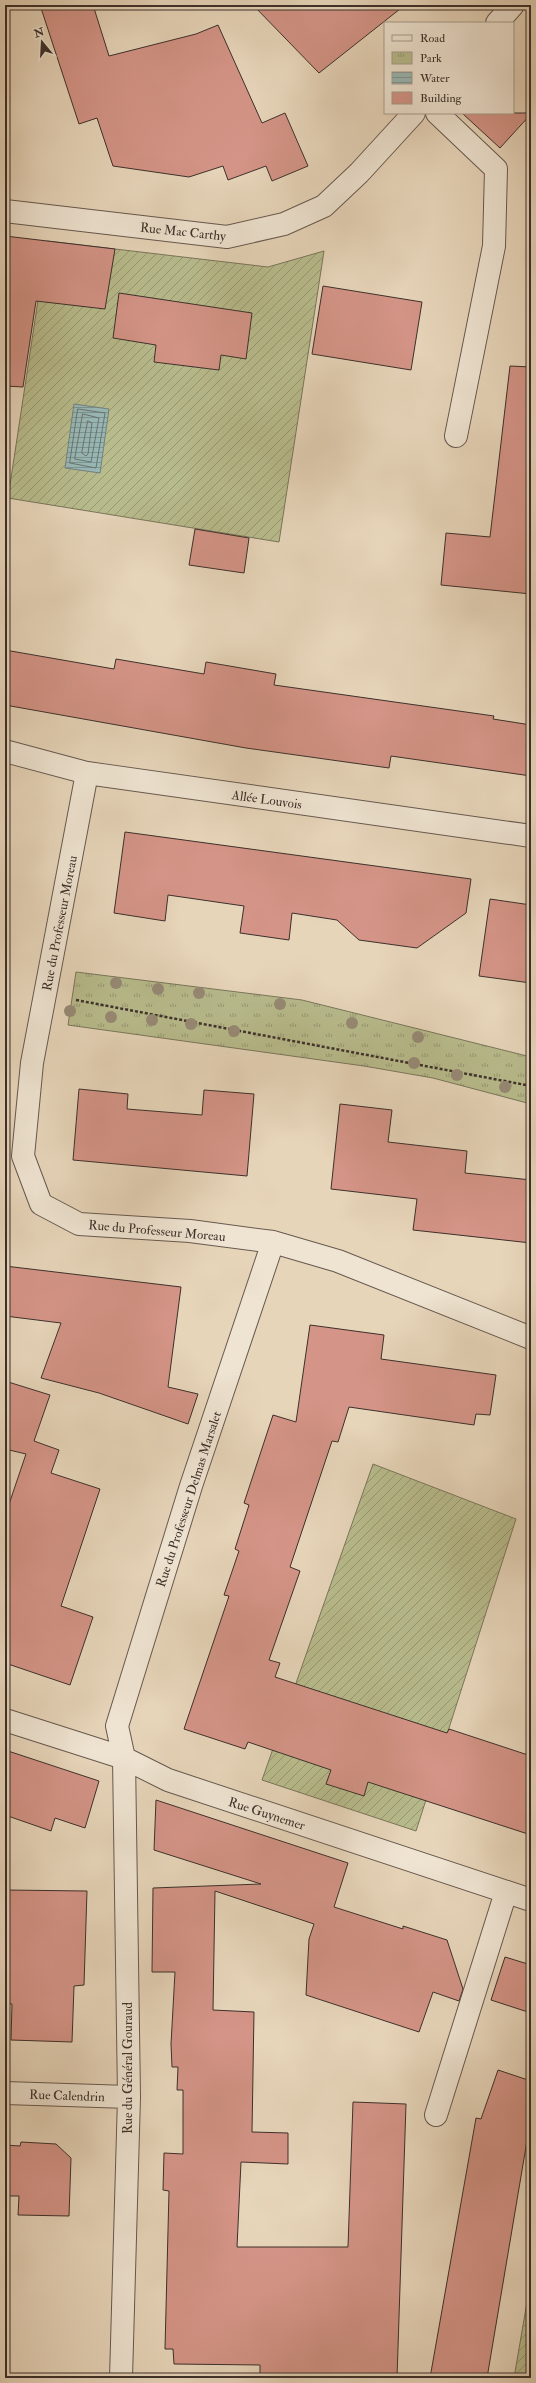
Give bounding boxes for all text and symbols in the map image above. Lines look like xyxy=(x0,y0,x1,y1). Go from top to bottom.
north arrow xyxy=(22,22,62,62)
legend xyxy=(384,22,514,114)
text: N xyxy=(31,25,47,41)
text: Road xyxy=(420,31,445,46)
text: Park xyxy=(420,51,442,66)
text: Water xyxy=(419,71,450,86)
text: Building xyxy=(420,91,463,106)
street label: Rue Mac Carthy xyxy=(139,220,227,245)
street label: Allée Louvois xyxy=(230,787,303,813)
street label: Rue du Professeur Moreau xyxy=(39,854,81,992)
street label: Rue du Professeur Moreau xyxy=(88,1217,226,1245)
street label: Rue du Professeur Delmas Marsalet xyxy=(153,1409,225,1589)
street label: Rue Guynemer xyxy=(226,1794,307,1835)
street label: Rue du Général Gouraud xyxy=(120,2001,136,2134)
street label: Rue Calendrin xyxy=(29,2087,105,2105)

